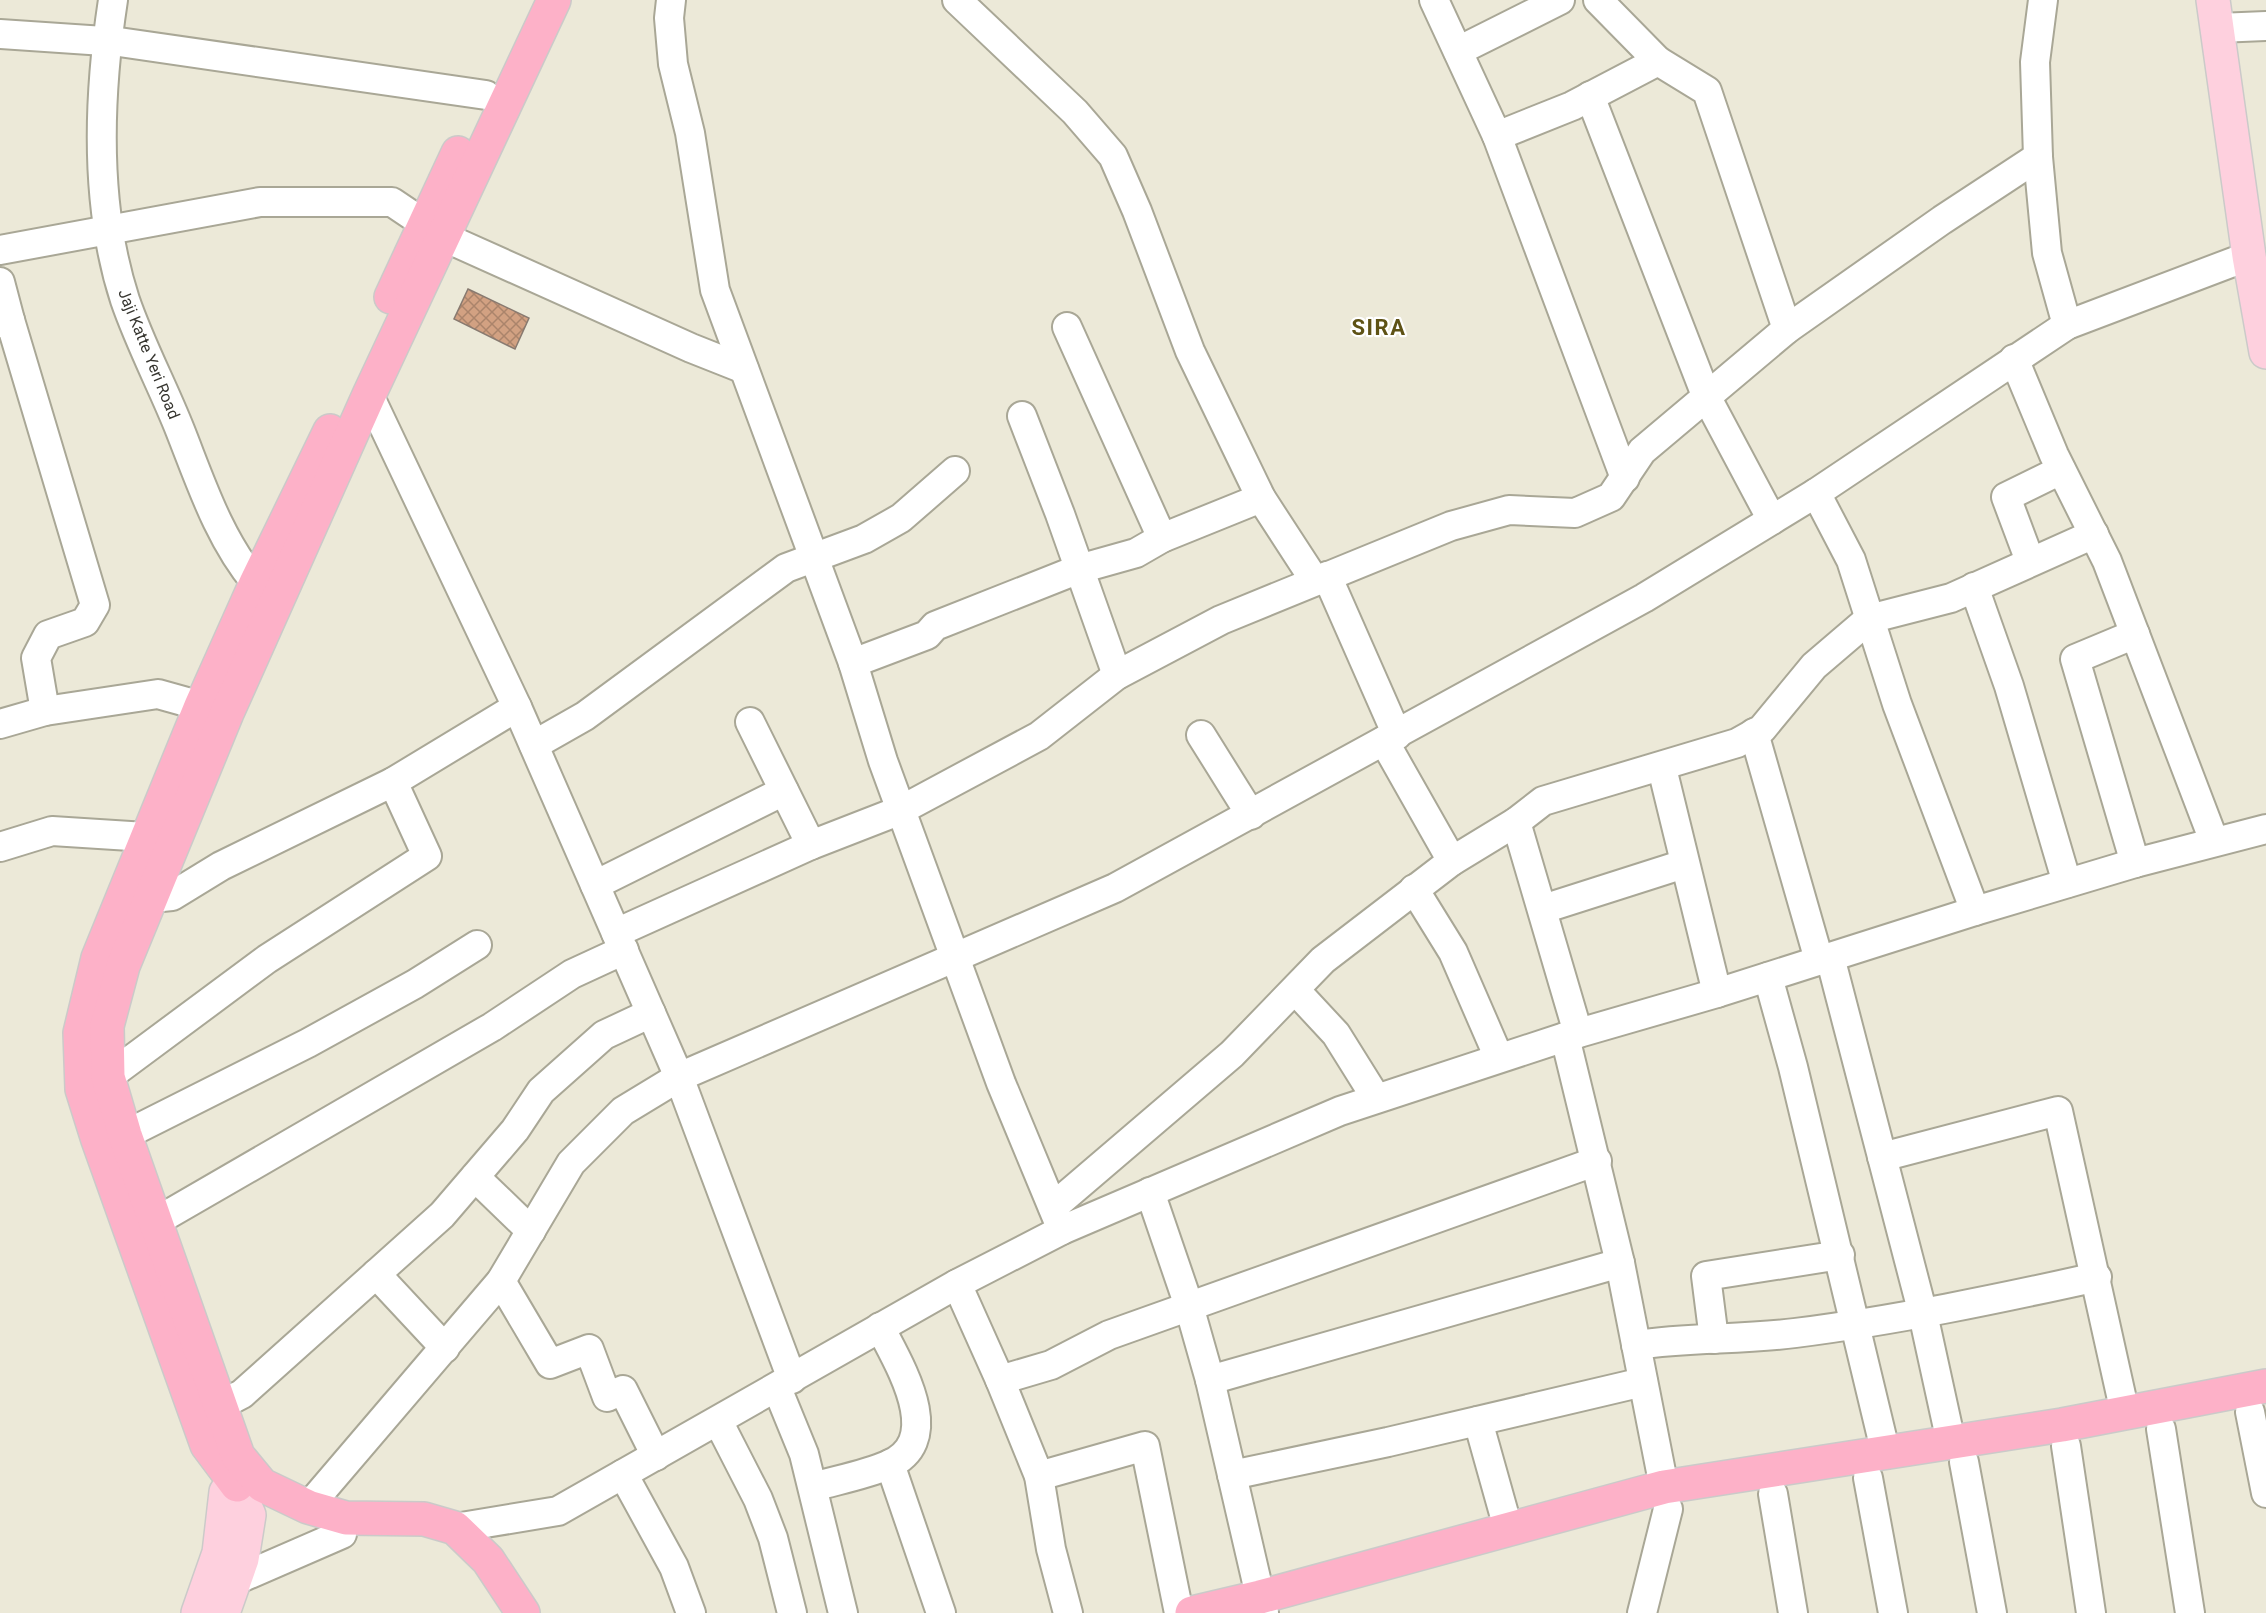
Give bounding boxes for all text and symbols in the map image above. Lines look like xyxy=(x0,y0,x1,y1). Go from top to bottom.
street label: Jaji Katte Yeri Road xyxy=(114,286,184,422)
district label: SIRA xyxy=(1352,315,1406,340)

